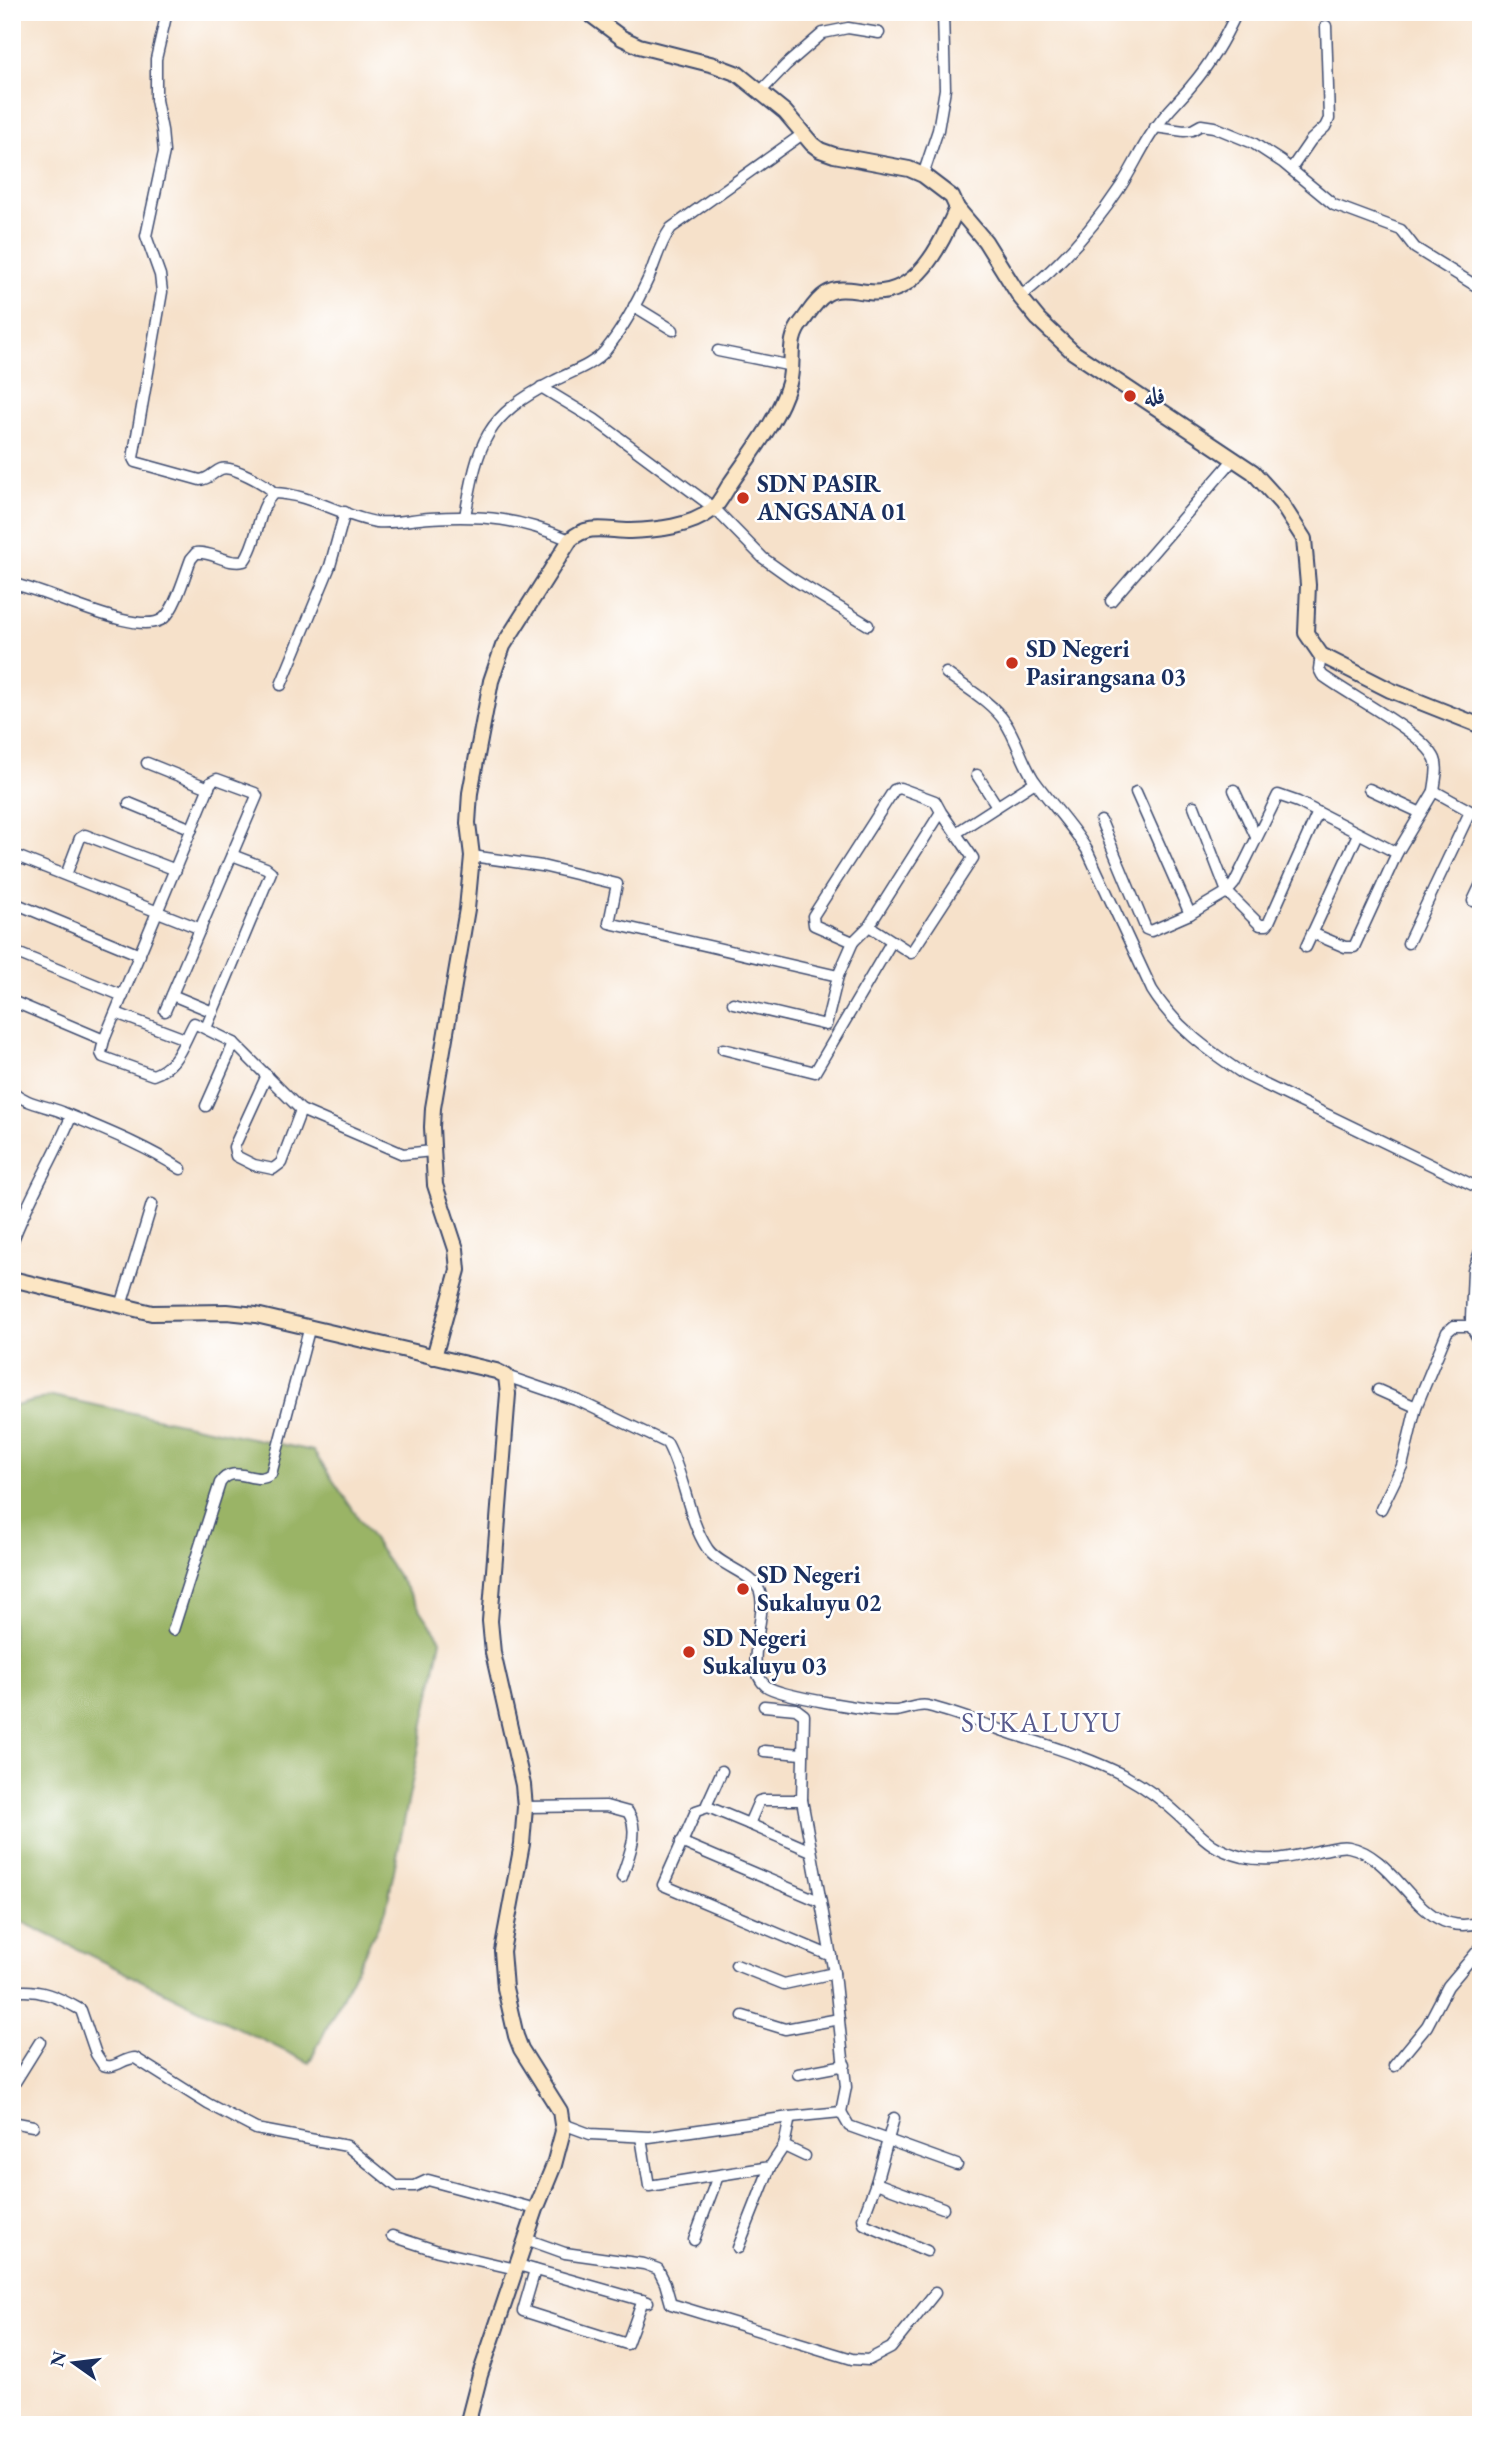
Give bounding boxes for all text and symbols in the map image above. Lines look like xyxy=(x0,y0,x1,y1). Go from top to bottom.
place label: فله xyxy=(1144,380,1165,411)
marker: فله xyxy=(1122,388,1138,404)
place label: SDN PASIR ANGSANA 01 xyxy=(756,468,907,527)
marker: SDN PASIR ANGSANA 01 xyxy=(735,490,751,506)
place label: SD Negeri Pasirangsana 03 xyxy=(1026,633,1187,693)
marker: SD Negeri Pasirangsana 03 xyxy=(1004,655,1020,671)
place label: SD Negeri Sukaluyu 02 xyxy=(757,1559,882,1619)
marker: SD Negeri Sukaluyu 02 xyxy=(735,1581,751,1597)
place label: SD Negeri Sukaluyu 03 xyxy=(703,1622,827,1682)
marker: SD Negeri Sukaluyu 03 xyxy=(681,1644,697,1660)
district label: SUKALUYU xyxy=(961,1704,1123,1740)
north arrow xyxy=(38,2328,108,2398)
text: N xyxy=(44,2348,72,2369)

